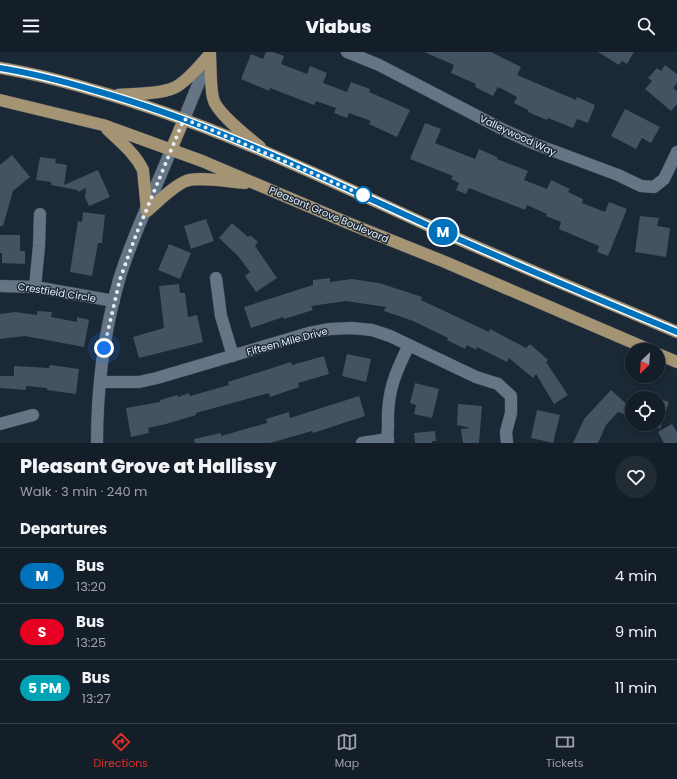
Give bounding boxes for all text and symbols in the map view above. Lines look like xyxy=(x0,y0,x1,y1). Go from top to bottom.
text: Viabus xyxy=(305,14,372,39)
icon: menu xyxy=(20,15,42,37)
icon: search xyxy=(635,15,657,37)
street label: Valleywood Way xyxy=(477,111,559,160)
street label: Pleasant Grove Boulevard xyxy=(267,182,391,247)
unlabelled marker xyxy=(354,186,372,204)
line badge: M xyxy=(430,219,456,245)
text: M xyxy=(437,222,449,242)
street label: Crestfield Circle xyxy=(17,279,97,306)
street label: Fifteen Mile Drive xyxy=(245,323,329,360)
your location xyxy=(94,338,114,358)
north arrow xyxy=(625,343,665,383)
map controls xyxy=(625,343,665,431)
button: locate xyxy=(625,391,665,431)
text: Pleasant Grove at Hallissy xyxy=(20,453,277,480)
button: heart xyxy=(615,456,657,498)
text: Walk · 3 min · 240 m xyxy=(20,482,147,501)
text: Departures xyxy=(20,518,107,539)
text: Bus xyxy=(76,555,104,576)
text: 4 min xyxy=(615,565,657,586)
text: M xyxy=(36,566,48,586)
text: 13:20 xyxy=(76,577,106,596)
text: Bus xyxy=(76,611,104,632)
text: 9 min xyxy=(615,621,657,642)
text: S xyxy=(38,622,46,642)
text: 13:25 xyxy=(76,633,106,652)
text: Bus xyxy=(82,667,110,688)
text: 11 min xyxy=(615,677,657,698)
text: 5 PM xyxy=(28,678,62,698)
text: 13:27 xyxy=(82,689,111,708)
tab: Directions xyxy=(93,731,148,772)
tab: Map xyxy=(335,731,359,772)
tab: Tickets xyxy=(546,731,584,772)

